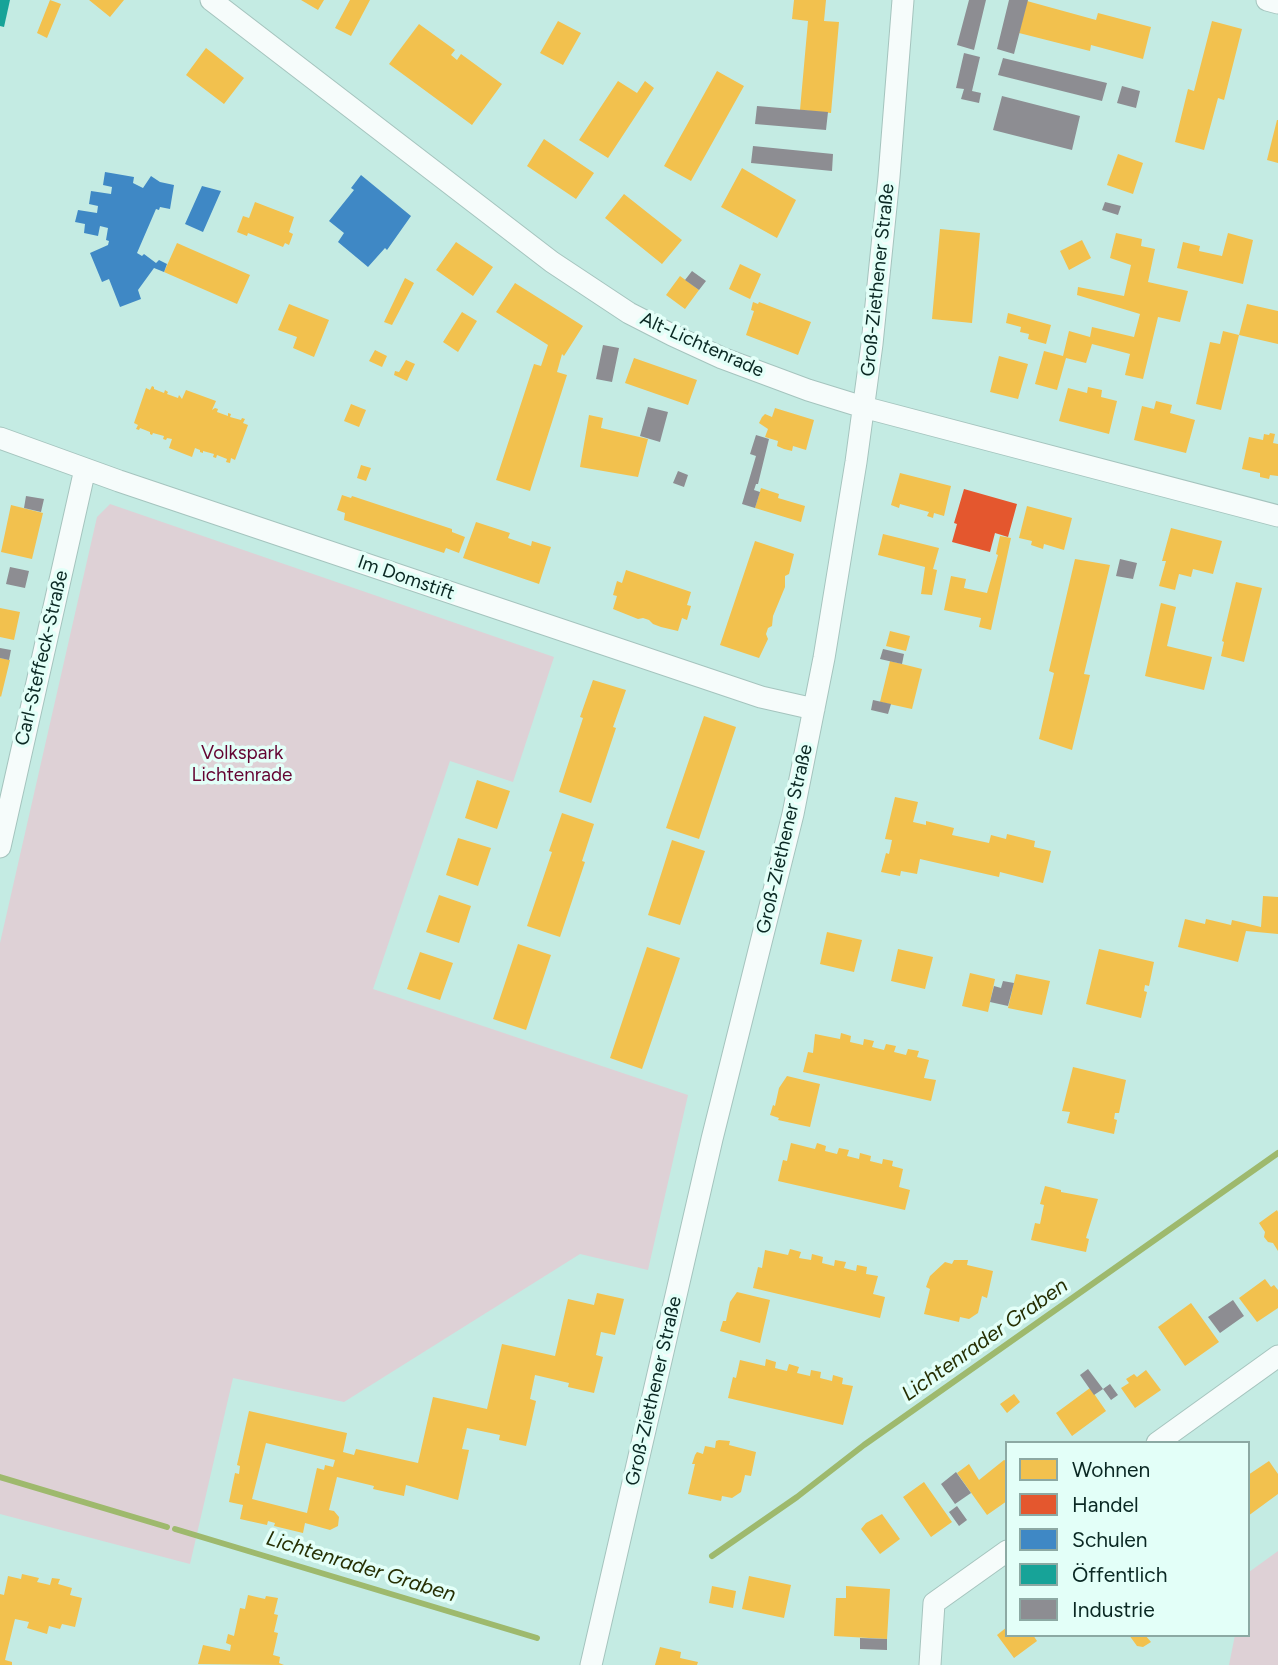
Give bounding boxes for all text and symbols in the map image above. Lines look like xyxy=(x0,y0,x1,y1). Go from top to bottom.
street label: Groß-Ziethener Straße xyxy=(857,182,899,378)
street label: Alt-Lichtenrade xyxy=(637,308,767,382)
street label: Im Domstift xyxy=(355,551,457,605)
street label: Carl-Steffeck-Straße xyxy=(11,568,73,748)
park label: Volkspark Lichtenrade xyxy=(192,742,292,786)
street label: Groß-Ziethener Straße xyxy=(752,742,818,936)
water label: Lichtenrader Graben xyxy=(897,1273,1073,1407)
street label: Groß-Ziethener Straße xyxy=(621,1294,687,1488)
legend xyxy=(1005,1441,1250,1637)
text: Wohnen xyxy=(1072,1457,1150,1482)
text: Handel xyxy=(1072,1492,1139,1517)
water label: Lichtenrader Graben xyxy=(263,1526,459,1608)
text: Schulen xyxy=(1072,1527,1148,1552)
text: Öffentlich xyxy=(1072,1562,1167,1587)
text: Industrie xyxy=(1072,1597,1155,1622)

